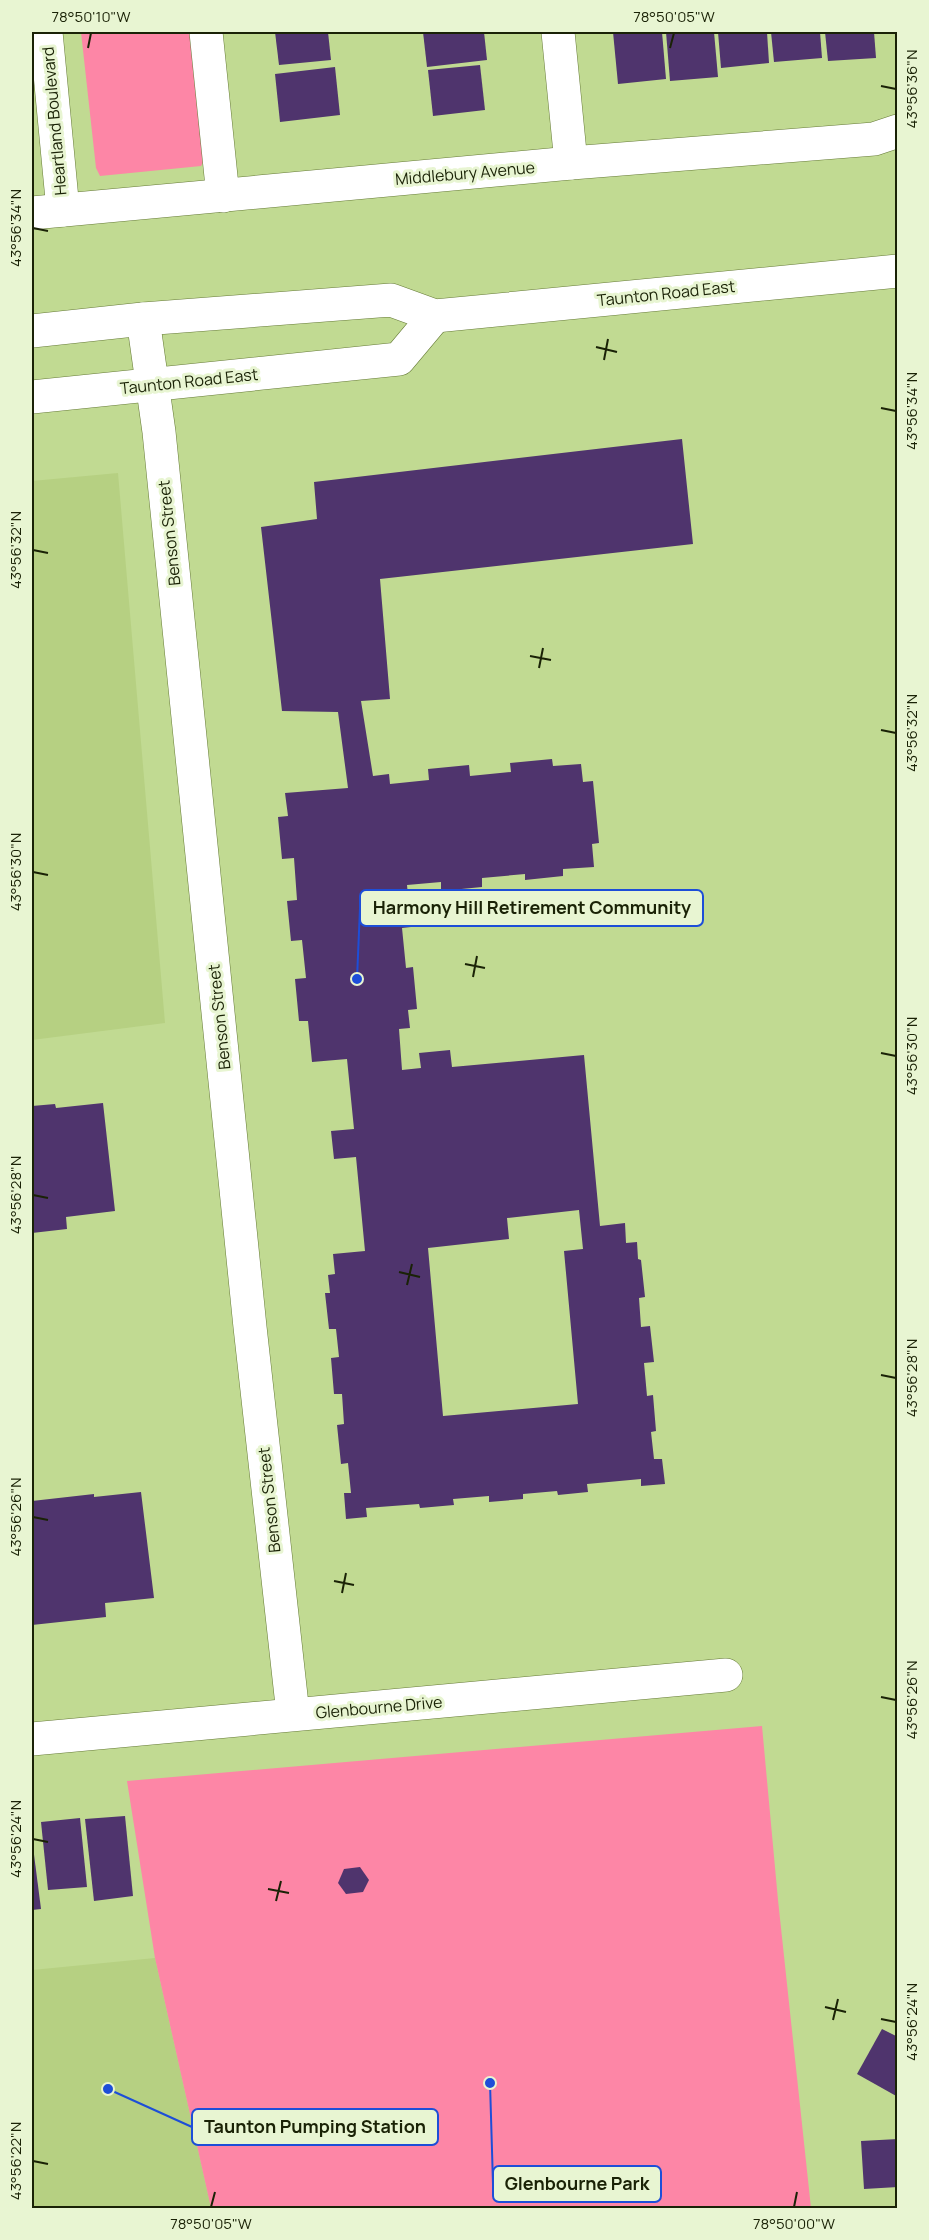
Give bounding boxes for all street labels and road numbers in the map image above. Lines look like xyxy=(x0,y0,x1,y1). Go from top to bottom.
street label: Heartland Boulevard xyxy=(37,46,71,196)
street label: Middlebury Avenue xyxy=(394,156,536,190)
street label: Taunton Road East xyxy=(596,275,736,311)
street label: Taunton Road East xyxy=(119,363,259,399)
street label: Benson Street xyxy=(153,479,185,587)
street label: Benson Street xyxy=(203,963,235,1071)
street label: Benson Street xyxy=(253,1446,285,1554)
street label: Glenbourne Drive xyxy=(315,1690,443,1724)

